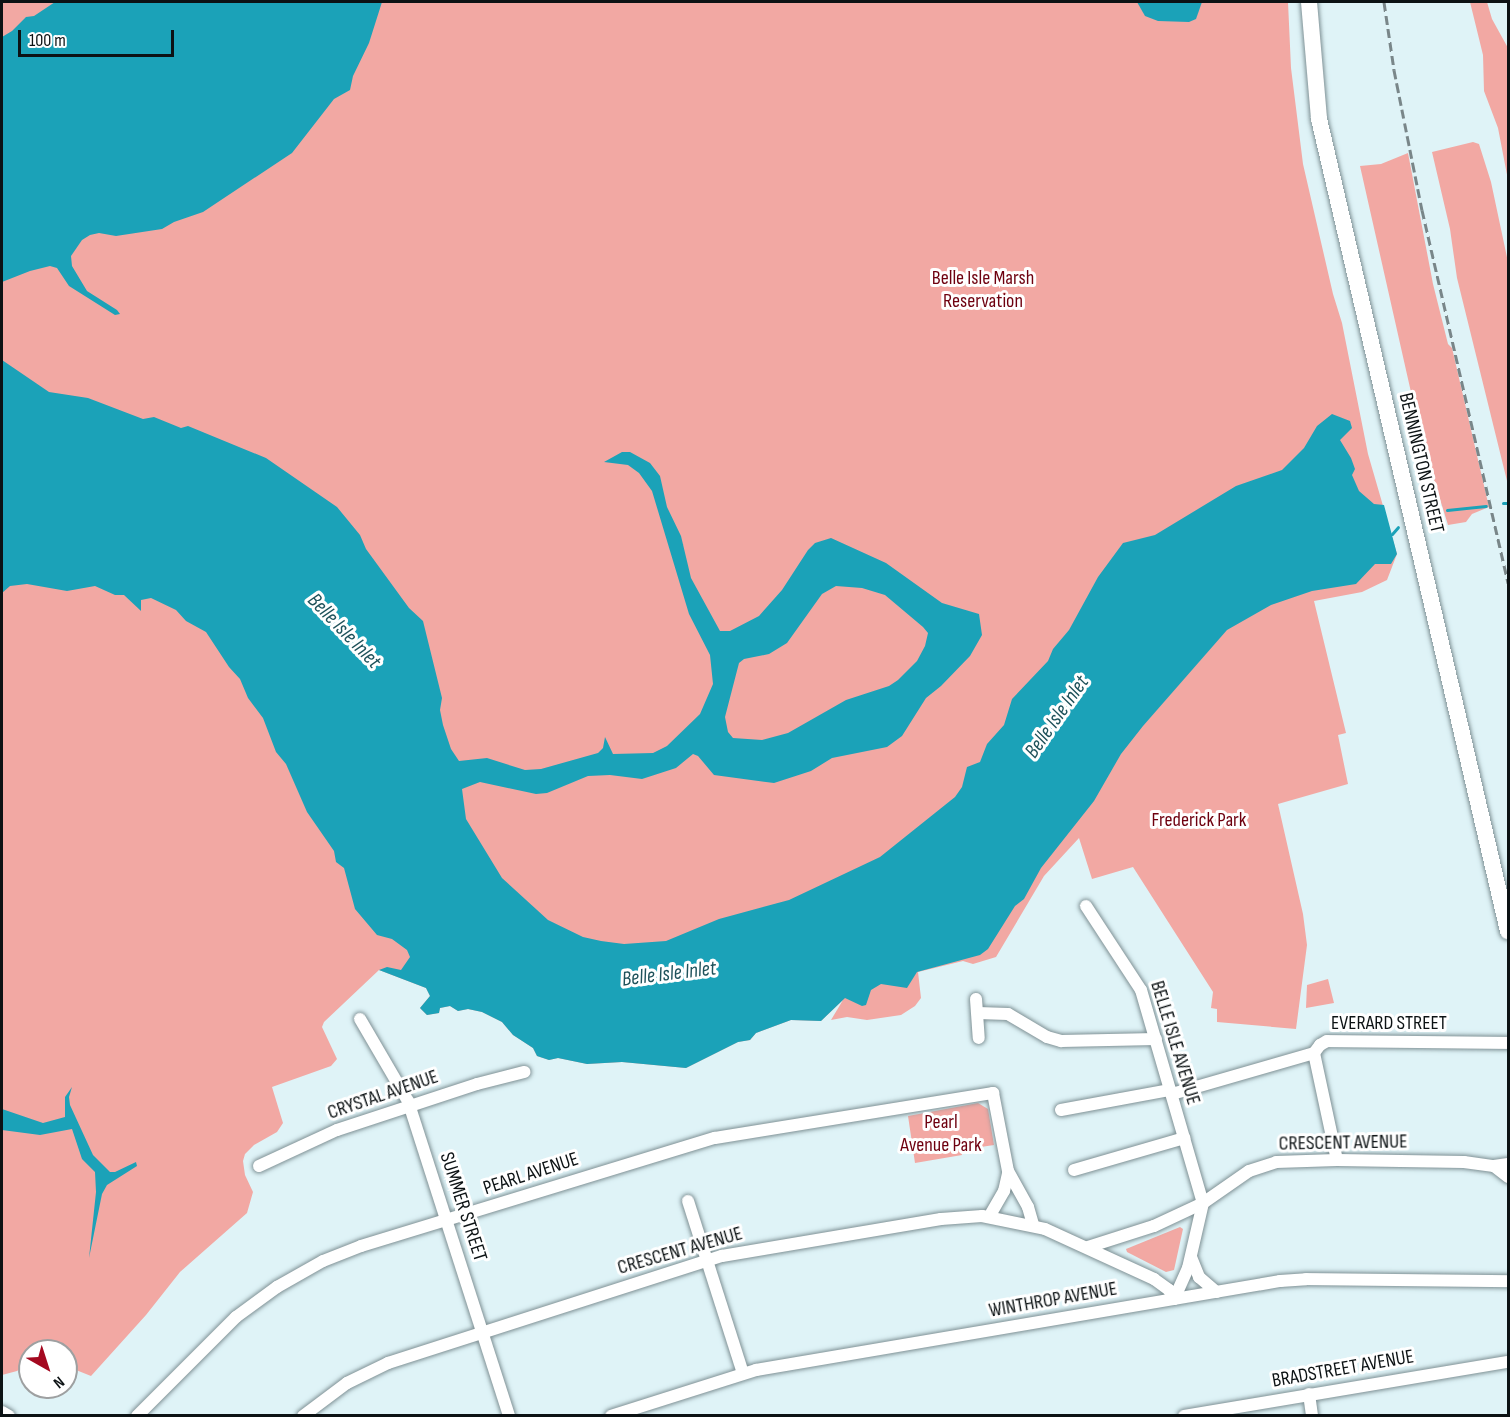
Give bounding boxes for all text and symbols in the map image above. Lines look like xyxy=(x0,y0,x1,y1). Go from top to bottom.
scale bar xyxy=(21,18,177,56)
text: 100 m xyxy=(29,30,66,51)
park label: Belle Isle Marsh Reservation xyxy=(932,267,1034,314)
street label: BENNINGTON STREET xyxy=(1393,391,1449,535)
water label: Belle Isle Inlet xyxy=(302,588,386,674)
water label: Belle Isle Inlet xyxy=(1020,671,1094,763)
park label: Frederick Park xyxy=(1152,808,1246,832)
water label: Belle Isle Inlet xyxy=(621,956,717,992)
street label: BELLE ISLE AVENUE xyxy=(1145,978,1205,1108)
street label: EVERARD STREET xyxy=(1331,1011,1447,1035)
street label: CRYSTAL AVENUE xyxy=(325,1065,441,1125)
park label: Pearl Avenue Park xyxy=(900,1111,982,1158)
street label: CRESCENT AVENUE xyxy=(1278,1130,1408,1156)
street label: PEARL AVENUE xyxy=(480,1147,582,1201)
street label: SUMMER STREET xyxy=(434,1149,492,1265)
street label: CRESCENT AVENUE xyxy=(615,1222,745,1280)
street label: WINTHROP AVENUE xyxy=(987,1277,1119,1323)
north arrow xyxy=(18,1339,78,1399)
street label: BRADSTREET AVENUE xyxy=(1270,1345,1416,1393)
text: N xyxy=(49,1372,68,1392)

